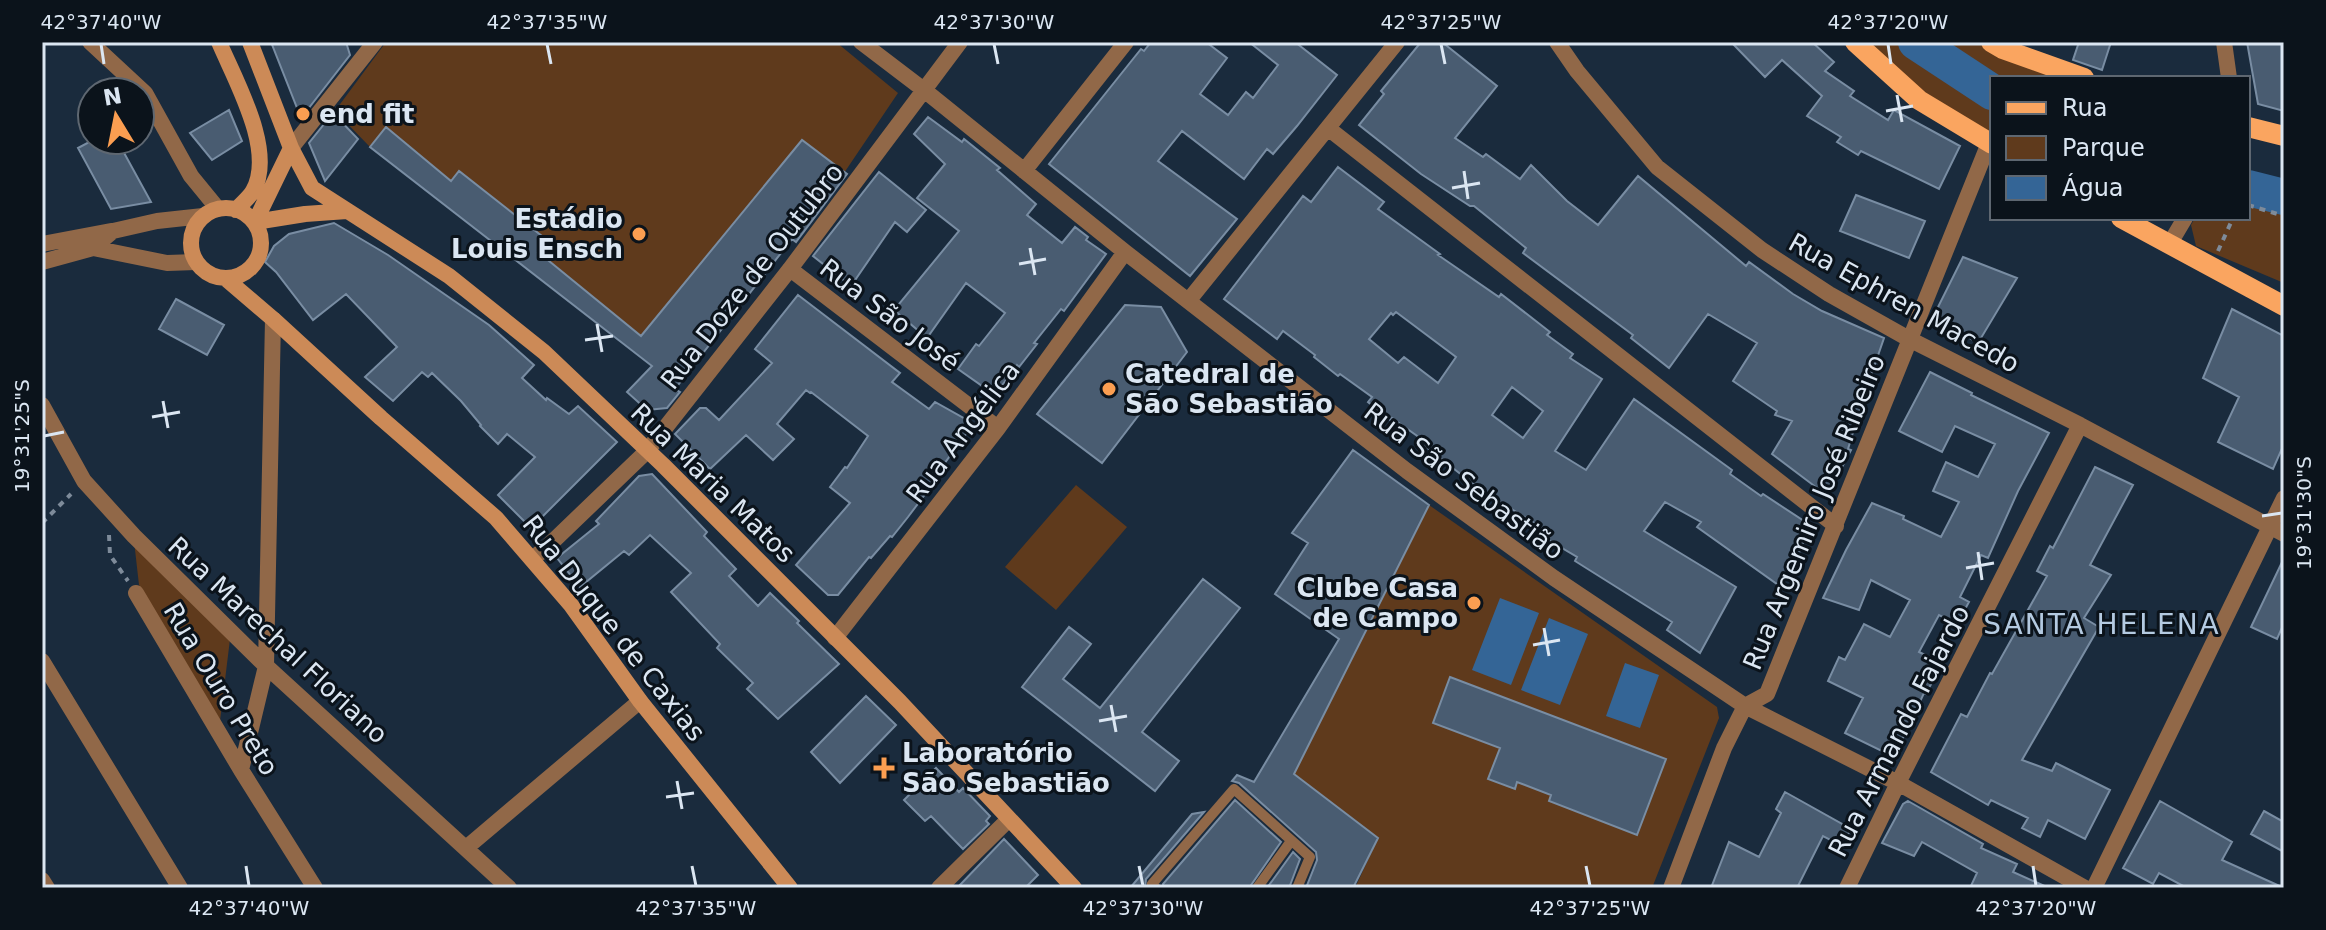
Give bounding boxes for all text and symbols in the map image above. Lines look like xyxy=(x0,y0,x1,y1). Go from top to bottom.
text: 42°37'40"W xyxy=(41,10,162,34)
text: 42°37'35"W xyxy=(487,10,608,34)
text: 42°37'30"W xyxy=(934,10,1055,34)
text: 42°37'25"W xyxy=(1381,10,1502,34)
text: 42°37'20"W xyxy=(1828,10,1949,34)
north arrow xyxy=(76,76,156,156)
legend xyxy=(1990,76,2250,220)
text: N xyxy=(101,83,124,111)
text: Rua xyxy=(2062,94,2108,122)
place label: end fit xyxy=(319,99,415,129)
marker: end fit xyxy=(294,105,312,123)
text: Parque xyxy=(2062,134,2145,162)
street label: Rua Doze de Outubro xyxy=(655,157,849,395)
text: Água xyxy=(2062,173,2124,202)
place label: Estádio Louis Ensch xyxy=(451,204,623,264)
marker: Estádio Louis Ensch xyxy=(630,225,648,243)
street label: Rua Ephren Macedo xyxy=(1783,227,2025,379)
street label: Rua São José xyxy=(814,253,966,377)
street label: Rua Argemiro José Ribeiro xyxy=(1737,350,1891,674)
street label: Rua Angélica xyxy=(900,355,1026,509)
place label: Catedral de São Sebastião xyxy=(1125,359,1333,419)
text: 19°31'25"S xyxy=(10,379,34,493)
marker: Catedral de São Sebastião xyxy=(1100,380,1118,398)
street label: Rua São Sebastião xyxy=(1358,396,1570,566)
street label: Rua Maria Matos xyxy=(625,397,801,569)
text: 19°31'30"S xyxy=(2292,456,2316,570)
street label: Rua Duque de Caxias xyxy=(517,509,711,747)
street label: Rua Marechal Floriano xyxy=(162,531,394,749)
place label: Clube Casa de Campo xyxy=(1297,573,1458,633)
marker: Clube Casa de Campo xyxy=(1465,594,1483,612)
street label: Rua Ouro Preto xyxy=(158,597,284,781)
street label: Rua Armando Fajardo xyxy=(1822,600,1976,862)
district label: SANTA HELENA xyxy=(1983,608,2221,641)
place label: Laboratório São Sebastião xyxy=(902,738,1110,798)
marker: Laboratório São Sebastião xyxy=(873,757,895,779)
text: 42°37'40"W xyxy=(189,896,310,920)
text: 42°37'35"W xyxy=(636,896,757,920)
text: 42°37'30"W xyxy=(1083,896,1204,920)
text: 42°37'25"W xyxy=(1530,896,1651,920)
text: 42°37'20"W xyxy=(1976,896,2097,920)

